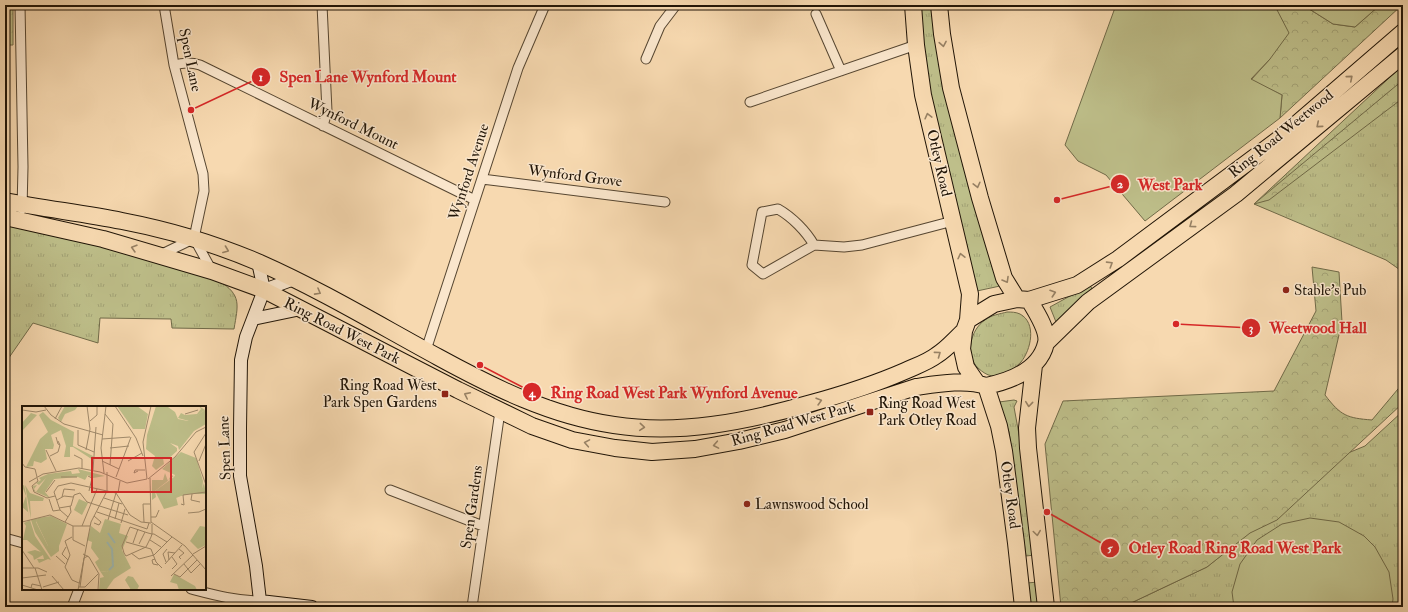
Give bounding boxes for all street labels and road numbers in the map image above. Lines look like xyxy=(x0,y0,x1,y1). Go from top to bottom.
street label: Spen Lane xyxy=(173,27,206,94)
street label: Ring Road Weetwood xyxy=(1225,85,1338,182)
street label: Wynford Mount xyxy=(304,93,402,154)
street label: Wynford Avenue xyxy=(444,121,494,224)
street label: Otley Road xyxy=(922,128,956,199)
street label: Wynford Grove xyxy=(526,161,623,191)
street label: Ring Road West Park xyxy=(281,293,403,369)
street label: Ring Road West Park xyxy=(729,397,857,451)
street label: Spen Lane xyxy=(214,416,237,480)
street label: Otley Road xyxy=(996,460,1024,531)
street label: Spen Gardens xyxy=(457,464,488,550)

